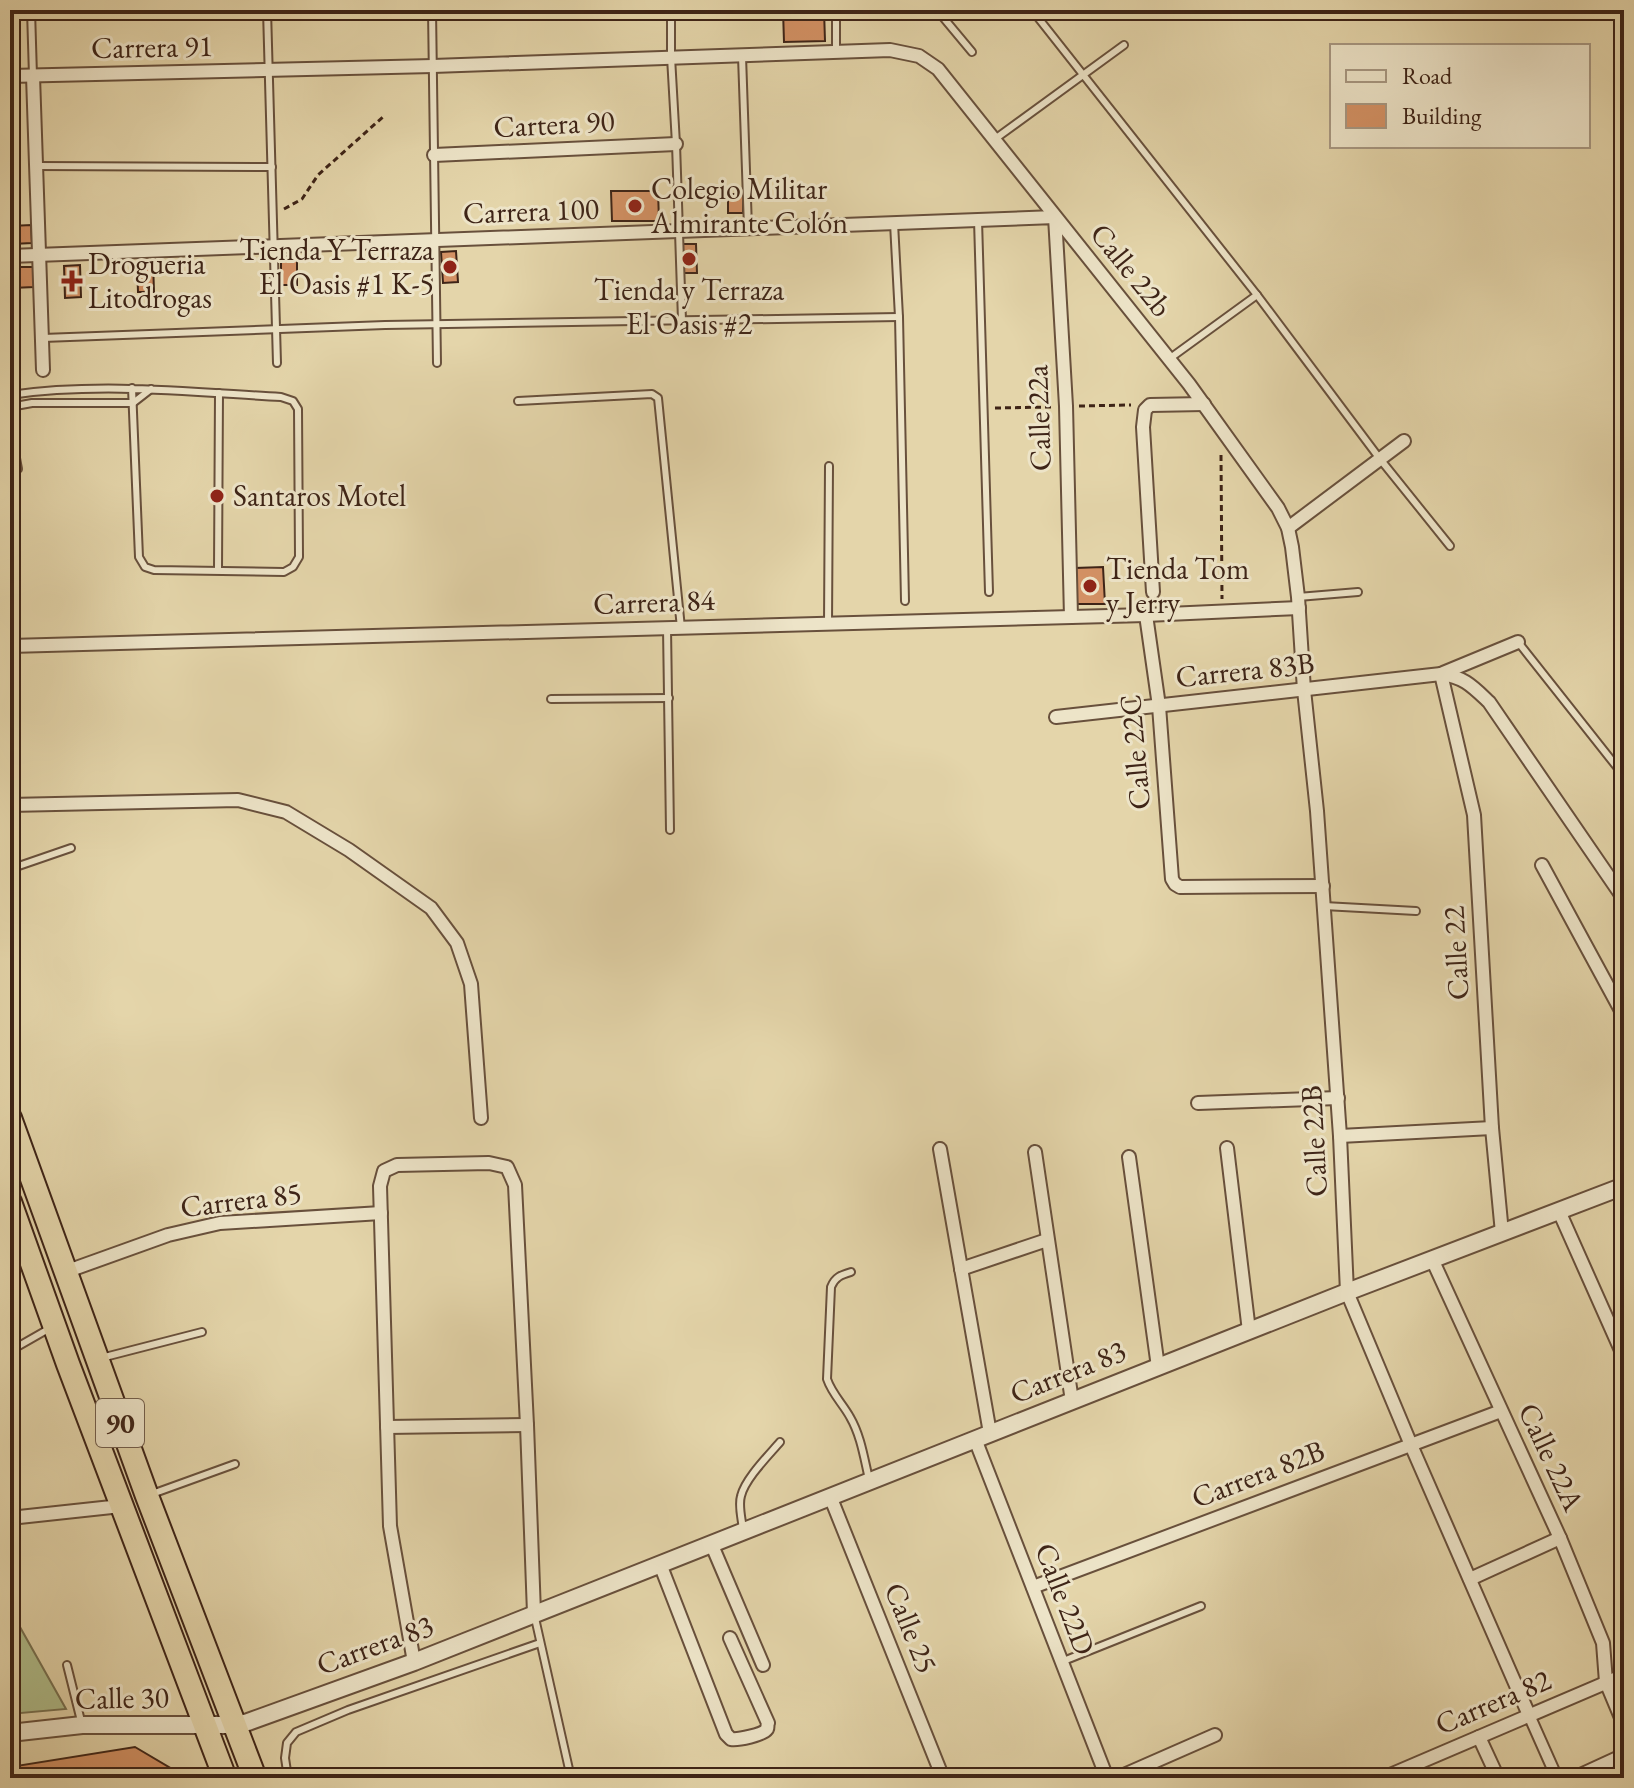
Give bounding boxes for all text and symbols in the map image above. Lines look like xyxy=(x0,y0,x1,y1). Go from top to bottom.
street label: Carrera 91 xyxy=(91,26,213,67)
legend xyxy=(1330,44,1590,148)
text: Road xyxy=(1402,60,1453,91)
text: Building xyxy=(1402,100,1482,131)
street label: Cartera 90 xyxy=(492,101,616,146)
place label: Colegio Militar Almirante Colón xyxy=(650,169,848,242)
street label: Carrera 100 xyxy=(462,189,600,232)
marker: Colegio Militar Almirante Colón xyxy=(626,197,644,215)
street label: Calle 22b xyxy=(1082,215,1181,325)
place label: Tienda Y Terraza El Oasis #1 K-5 xyxy=(239,230,434,303)
place label: Drogueria Litodrogas xyxy=(88,244,212,317)
marker: Tienda y Terraza El Oasis #2 xyxy=(680,250,698,268)
marker: Tienda Y Terraza El Oasis #1 K-5 xyxy=(441,258,459,276)
place label: Tienda y Terraza El Oasis #2 xyxy=(594,270,784,343)
marker: Drogueria Litodrogas xyxy=(63,272,81,290)
street label: Calle 22a xyxy=(1017,364,1060,472)
place label: Santaros Motel xyxy=(233,476,406,515)
marker: Santaros Motel xyxy=(208,487,226,505)
place label: Tienda Tom y Jerry xyxy=(1106,549,1249,622)
marker: Tienda Tom y Jerry xyxy=(1081,577,1099,595)
street label: Carrera 84 xyxy=(592,580,716,623)
street label: Carrera 83B xyxy=(1174,643,1316,696)
street label: Calle 22C xyxy=(1110,693,1159,811)
street label: Calle 22 xyxy=(1434,904,1477,1001)
street label: Calle 22B xyxy=(1291,1084,1336,1198)
street label: Carrera 85 xyxy=(178,1173,304,1226)
street label: Carrera 83 xyxy=(1004,1331,1132,1412)
street label: Calle 22A xyxy=(1509,1396,1594,1517)
road number: 90 xyxy=(96,1399,144,1447)
street label: Carrera 82B xyxy=(1186,1430,1330,1517)
street label: Calle 22D xyxy=(1026,1537,1105,1660)
street label: Calle 25 xyxy=(876,1577,947,1679)
street label: Carrera 83 xyxy=(311,1605,439,1684)
street label: Carrera 82 xyxy=(1429,1660,1557,1743)
street label: Calle 30 xyxy=(75,1677,169,1718)

